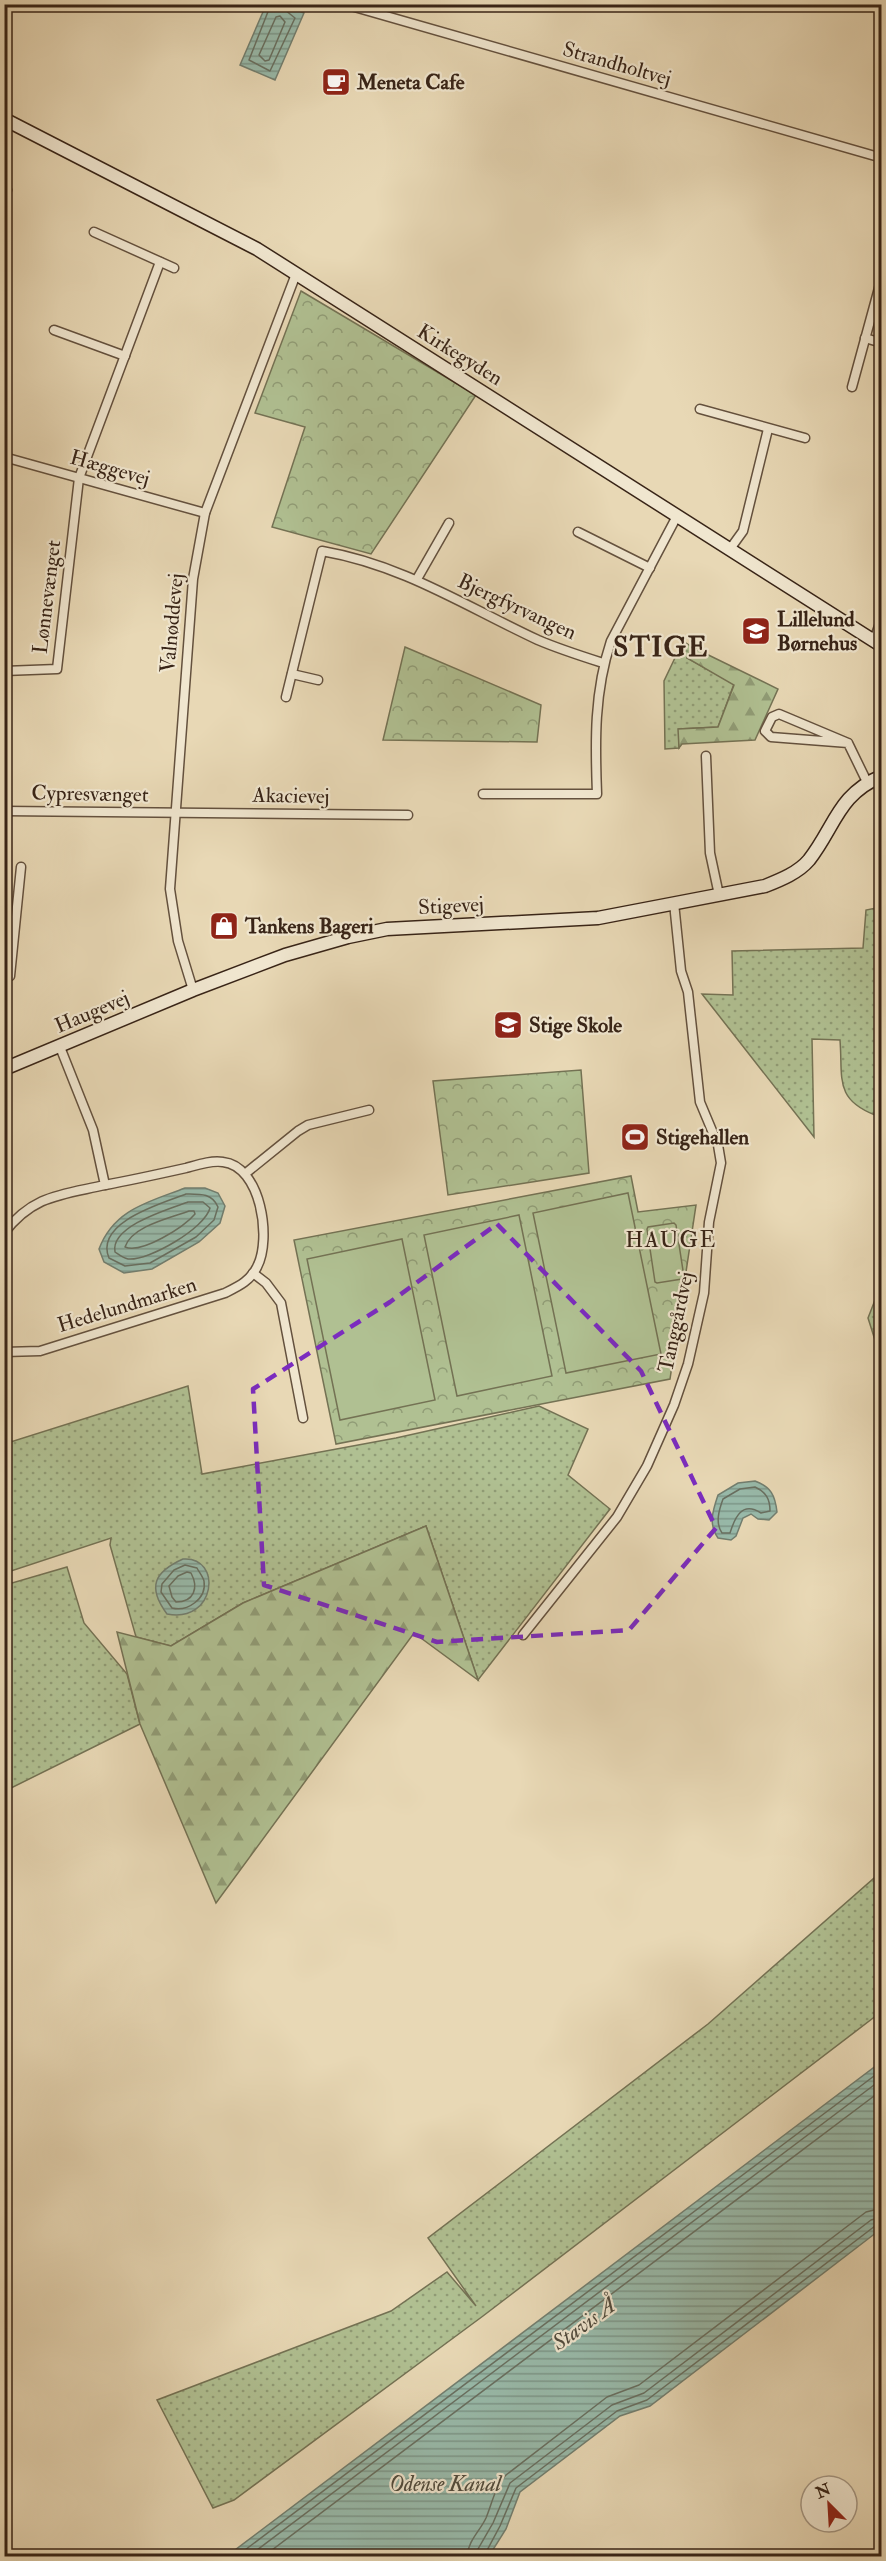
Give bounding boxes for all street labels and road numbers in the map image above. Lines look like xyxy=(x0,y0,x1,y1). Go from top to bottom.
street label: Strandholtvej xyxy=(560,36,674,92)
street label: Kirkegyden xyxy=(412,318,508,392)
street label: Hæggevej xyxy=(67,444,153,492)
street label: Lønnevænget xyxy=(27,538,67,655)
street label: Bjergfyrvangen xyxy=(453,568,581,646)
street label: Valnøddevej xyxy=(154,572,190,674)
street label: Cypresvænget xyxy=(31,779,149,809)
street label: Akacievej xyxy=(251,782,330,810)
street label: Stigevej xyxy=(417,891,485,921)
street label: Haugevej xyxy=(51,984,133,1040)
street label: Tanggårdvej xyxy=(652,1269,700,1375)
street label: Hedelundmarken xyxy=(54,1271,200,1339)

